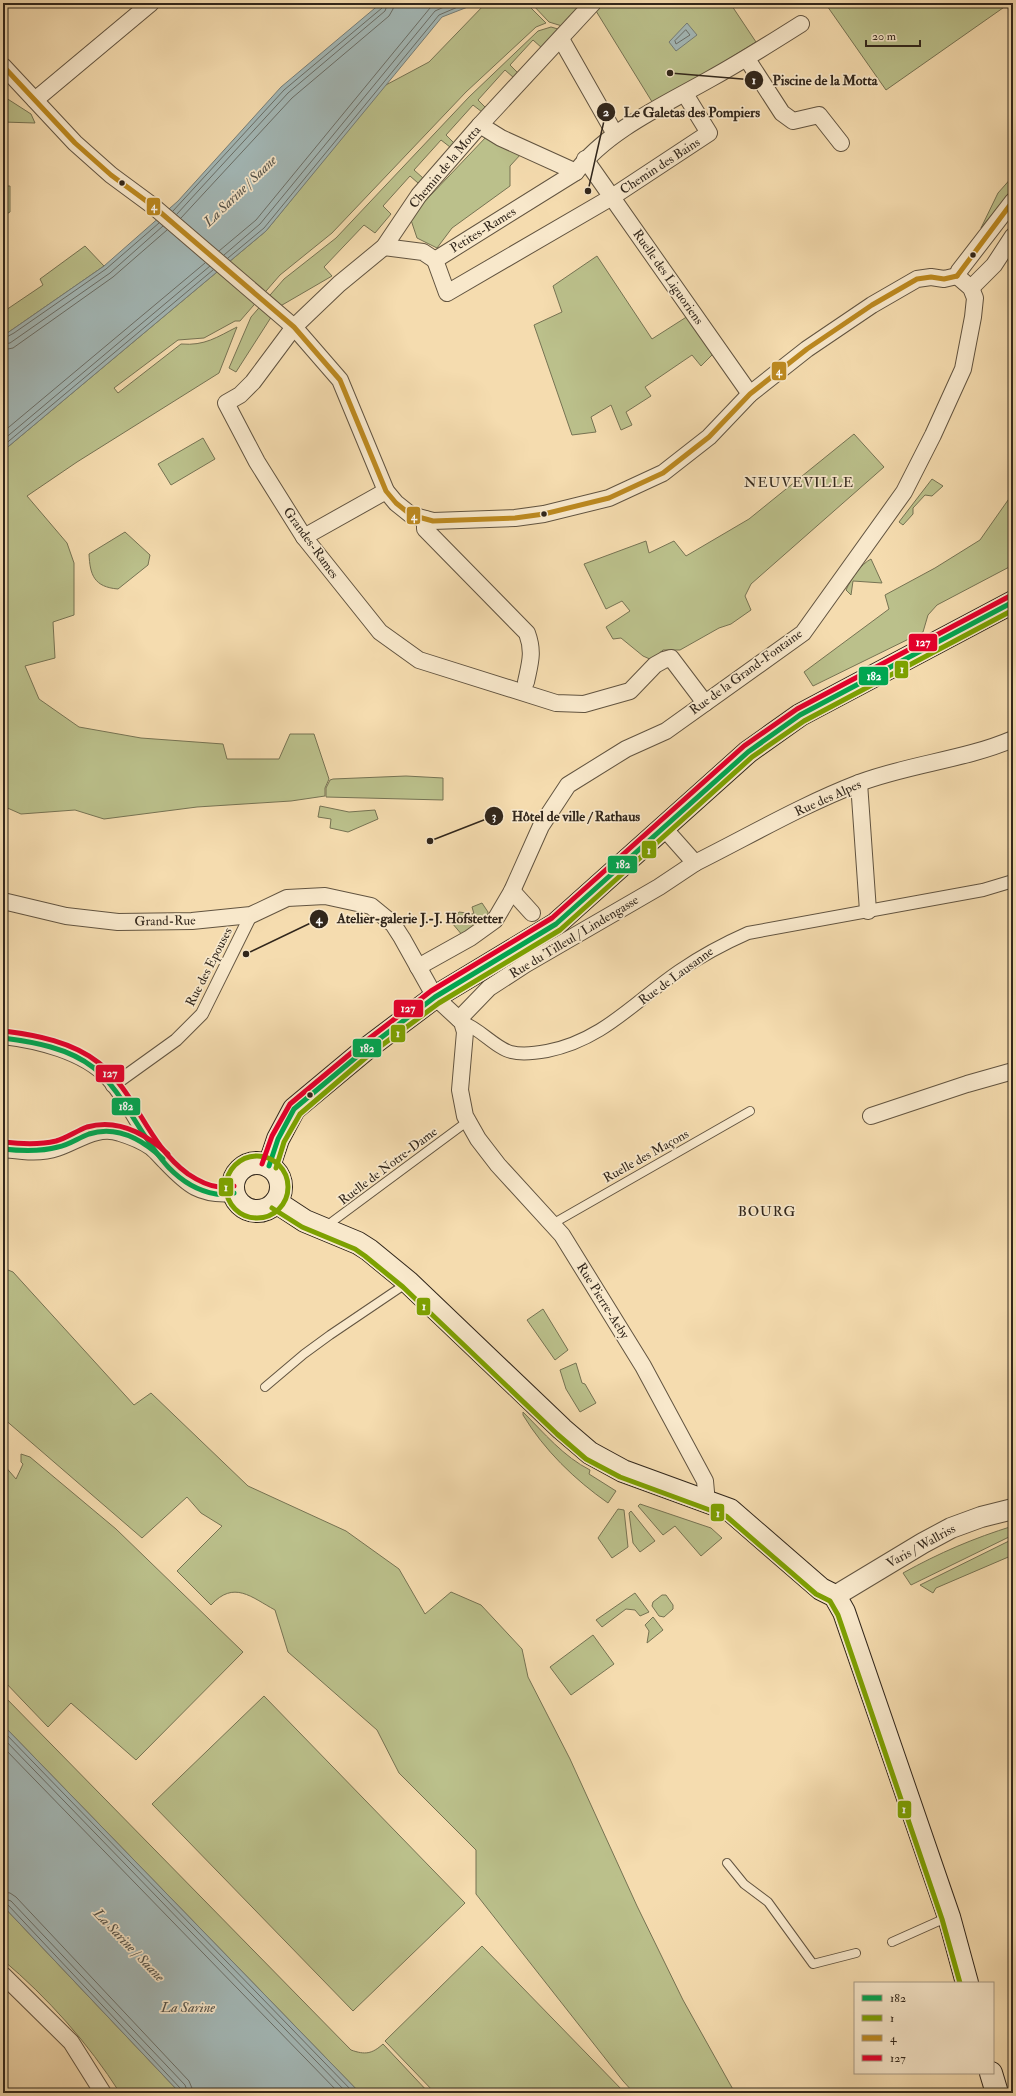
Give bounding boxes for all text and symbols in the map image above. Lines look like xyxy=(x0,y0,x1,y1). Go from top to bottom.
scale bar xyxy=(866,22,920,48)
text: 20 m xyxy=(872,29,897,44)
callout: Piscine de la Motta xyxy=(744,67,885,93)
text: Piscine de la Motta xyxy=(773,72,879,89)
text: 1 xyxy=(752,73,756,88)
callout: Le Galetas des Pompiers xyxy=(596,99,768,125)
text: Le Galetas des Pompiers xyxy=(624,104,760,122)
text: 2 xyxy=(603,105,609,120)
street label: Chemin de la Motta xyxy=(406,122,485,212)
street label: Chemin des Bains xyxy=(617,134,704,198)
water label: La Sarine / Saane xyxy=(199,152,280,231)
unlabelled marker xyxy=(117,178,127,188)
line badge: 4 xyxy=(146,197,161,216)
text: 4 xyxy=(150,200,158,214)
street label: Petites-Rames xyxy=(447,203,519,257)
street label: Ruelle des Liguoriens xyxy=(629,226,707,328)
unlabelled marker xyxy=(968,250,978,260)
line badge: 4 xyxy=(771,361,787,381)
text: 4 xyxy=(775,365,783,379)
district label: NEUVEVILLE xyxy=(744,474,854,491)
street label: Grandes-Rames xyxy=(280,504,343,582)
line badge: 4 xyxy=(406,506,421,525)
unlabelled marker xyxy=(539,509,549,519)
text: 4 xyxy=(410,510,418,524)
street label: Rue de la Grand-Fontaine xyxy=(686,625,806,718)
line badge: 127 xyxy=(908,633,938,652)
text: 127 xyxy=(916,636,931,649)
line badge: 1 xyxy=(894,660,909,679)
text: 1 xyxy=(900,663,904,676)
line badge: 182 xyxy=(858,666,889,686)
text: 182 xyxy=(867,670,882,683)
street label: Rue des Alpes xyxy=(792,776,865,821)
callout: Hôtel de ville / Rathaus xyxy=(484,803,648,829)
text: Hôtel de ville / Rathaus xyxy=(512,808,640,825)
text: 3 xyxy=(492,809,497,824)
line badge: 1 xyxy=(641,840,657,859)
text: 1 xyxy=(647,844,651,857)
line badge: 182 xyxy=(607,855,638,874)
text: 182 xyxy=(616,858,631,871)
street label: Rue du Tilleul / Lindengasse xyxy=(506,892,642,982)
callout: Atelier-galerie J.-J. Hofstetter xyxy=(309,906,511,932)
text: Atelier-galerie J.-J. Hofstetter xyxy=(336,910,504,928)
street label: Grand-Rue xyxy=(134,912,196,930)
text: 4 xyxy=(315,912,324,927)
street label: Rue des Epouses xyxy=(182,924,237,1010)
street label: Rue de Lausanne xyxy=(635,943,717,1009)
line badge: 127 xyxy=(393,999,424,1018)
text: 127 xyxy=(401,1002,416,1015)
line badge: 1 xyxy=(390,1024,406,1043)
text: 1 xyxy=(396,1027,400,1040)
line badge: 182 xyxy=(352,1038,382,1058)
text: 182 xyxy=(360,1042,375,1055)
line badge: 127 xyxy=(95,1064,125,1083)
text: 127 xyxy=(103,1067,118,1080)
unlabelled marker xyxy=(305,1090,315,1100)
line badge: 182 xyxy=(111,1097,141,1116)
text: 182 xyxy=(119,1100,134,1113)
street label: Ruelle de Notre-Dame xyxy=(335,1123,441,1208)
street label: Ruelle des Maçons xyxy=(600,1126,692,1186)
line badge: 1 xyxy=(218,1177,234,1197)
text: 1 xyxy=(224,1181,228,1194)
district label: BOURG xyxy=(738,1203,796,1220)
street label: Rue Pierre-Aeby xyxy=(572,1260,633,1343)
line badge: 1 xyxy=(416,1297,431,1316)
text: 1 xyxy=(422,1300,426,1313)
line badge: 1 xyxy=(710,1503,725,1522)
text: 1 xyxy=(716,1507,720,1520)
street label: Varis / Wallriss xyxy=(884,1520,959,1572)
line badge: 1 xyxy=(897,1800,912,1819)
text: 1 xyxy=(902,1803,906,1816)
water label: La Sarine / Saane xyxy=(89,1904,168,1985)
legend xyxy=(854,1982,994,2074)
text: 182 xyxy=(890,1991,906,2006)
water label: La Sarine xyxy=(160,1999,215,2016)
text: 1 xyxy=(890,2011,894,2026)
text: 4 xyxy=(890,2031,897,2046)
text: 127 xyxy=(890,2051,906,2066)

